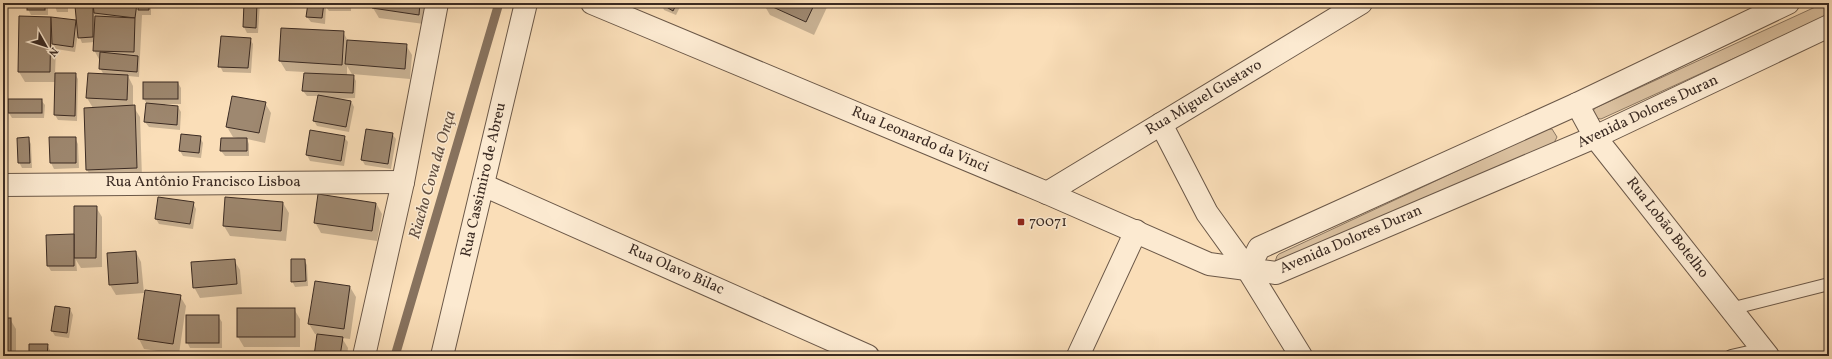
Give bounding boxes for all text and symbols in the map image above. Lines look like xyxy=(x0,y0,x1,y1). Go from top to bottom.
north arrow xyxy=(26,26,66,66)
text: N xyxy=(44,44,61,59)
street label: Rua Miguel Gustavo xyxy=(1142,55,1266,141)
street label: Avenida Dolores Duran xyxy=(1574,70,1722,154)
street label: Rua Cassimiro de Abreu xyxy=(456,101,512,259)
street label: Rua Leonardo da Vinci xyxy=(848,102,992,178)
water label: Riacho Cova da Onça xyxy=(404,108,462,242)
street label: Rua Antônio Francisco Lisboa xyxy=(105,172,301,193)
street label: Rua Lobão Botelho xyxy=(1621,173,1713,283)
street label: Avenida Dolores Duran xyxy=(1276,200,1426,280)
place label: 70071 xyxy=(1029,212,1067,233)
marker: 70071 xyxy=(1016,217,1026,227)
street label: Rua Olavo Bilac xyxy=(625,239,728,301)

